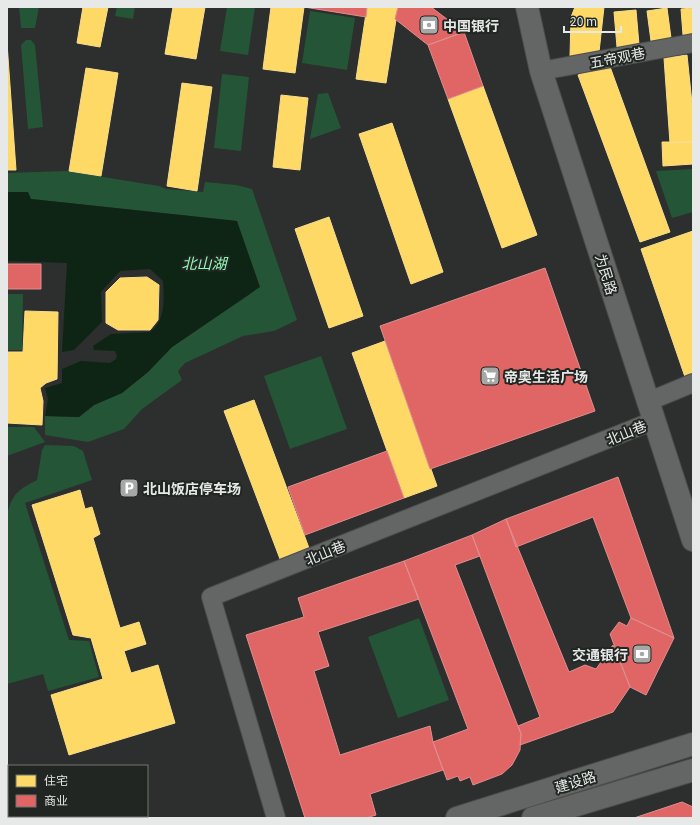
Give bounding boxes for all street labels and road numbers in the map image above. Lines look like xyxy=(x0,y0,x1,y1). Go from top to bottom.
street label: 五帝观巷 xyxy=(588,42,646,72)
street label: 为民路 xyxy=(591,251,623,297)
street label: 北山巷 xyxy=(603,415,649,449)
street label: 北山巷 xyxy=(302,535,348,569)
street label: 建设路 xyxy=(552,765,598,797)

